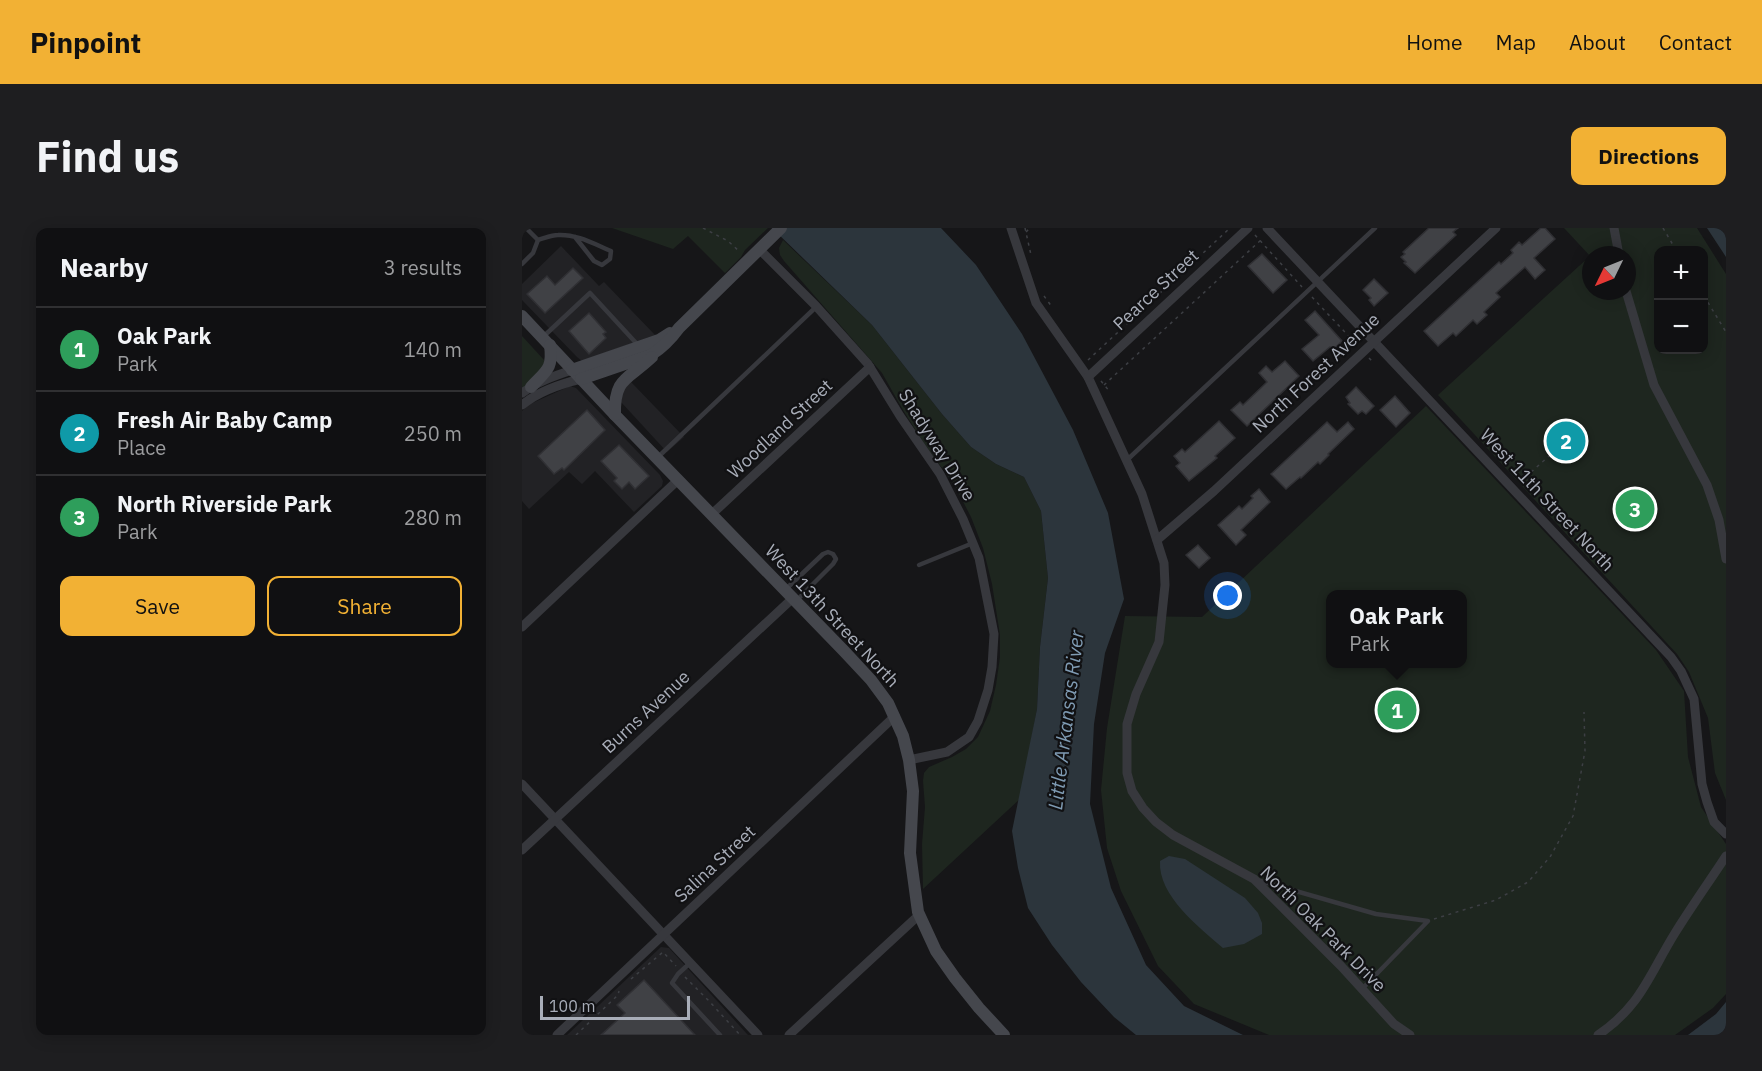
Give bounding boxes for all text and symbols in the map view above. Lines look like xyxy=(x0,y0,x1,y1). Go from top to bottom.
text: Pinpoint xyxy=(30,24,141,61)
text: Home xyxy=(1406,28,1463,56)
text: Map xyxy=(1496,28,1536,56)
text: About xyxy=(1569,28,1626,56)
text: Contact xyxy=(1659,28,1732,56)
button: Directions xyxy=(1571,127,1726,185)
text: Find us xyxy=(36,129,179,184)
street label: Pearce Street xyxy=(1108,244,1203,335)
north arrow xyxy=(1582,246,1636,300)
map controls xyxy=(1654,246,1708,354)
button: + xyxy=(1654,246,1708,300)
text: Nearby xyxy=(60,250,148,284)
text: 3 results xyxy=(384,254,462,281)
button: − xyxy=(1654,300,1708,354)
street label: North Forest Avenue xyxy=(1247,308,1384,438)
text: Oak Park xyxy=(117,321,211,350)
text: 1 xyxy=(74,336,86,363)
text: 140 m xyxy=(404,336,462,363)
text: Park xyxy=(117,350,157,377)
street label: Woodland Street xyxy=(722,374,837,483)
street label: Shadyway Drive xyxy=(894,384,981,505)
text: Fresh Air Baby Camp xyxy=(117,405,332,434)
pin: 2 xyxy=(1546,418,1586,464)
text: 2 xyxy=(74,420,86,447)
text: 250 m xyxy=(404,420,462,447)
street label: West 11th Street North xyxy=(1475,423,1620,576)
text: Place xyxy=(117,434,166,461)
pin: 3 xyxy=(1616,486,1654,532)
text: North Riverside Park xyxy=(117,489,332,518)
text: 3 xyxy=(74,504,86,531)
text: 280 m xyxy=(404,504,462,531)
text: Park xyxy=(117,518,157,545)
street label: West 13th Street North xyxy=(760,539,905,692)
button: Save xyxy=(60,576,255,636)
button: Share xyxy=(267,576,462,636)
your location xyxy=(1213,581,1242,610)
popup xyxy=(1326,590,1467,668)
text: Oak Park xyxy=(1349,601,1444,630)
water label: Little Arkansas River xyxy=(1041,628,1090,811)
text: Park xyxy=(1349,630,1390,657)
street label: Burns Avenue xyxy=(597,665,695,758)
pin: 1 xyxy=(1378,688,1416,732)
street label: Salina Street xyxy=(669,820,760,907)
street label: North Oak Park Drive xyxy=(1256,861,1391,997)
scale bar xyxy=(540,993,690,1020)
text: 100 m xyxy=(549,996,596,1016)

